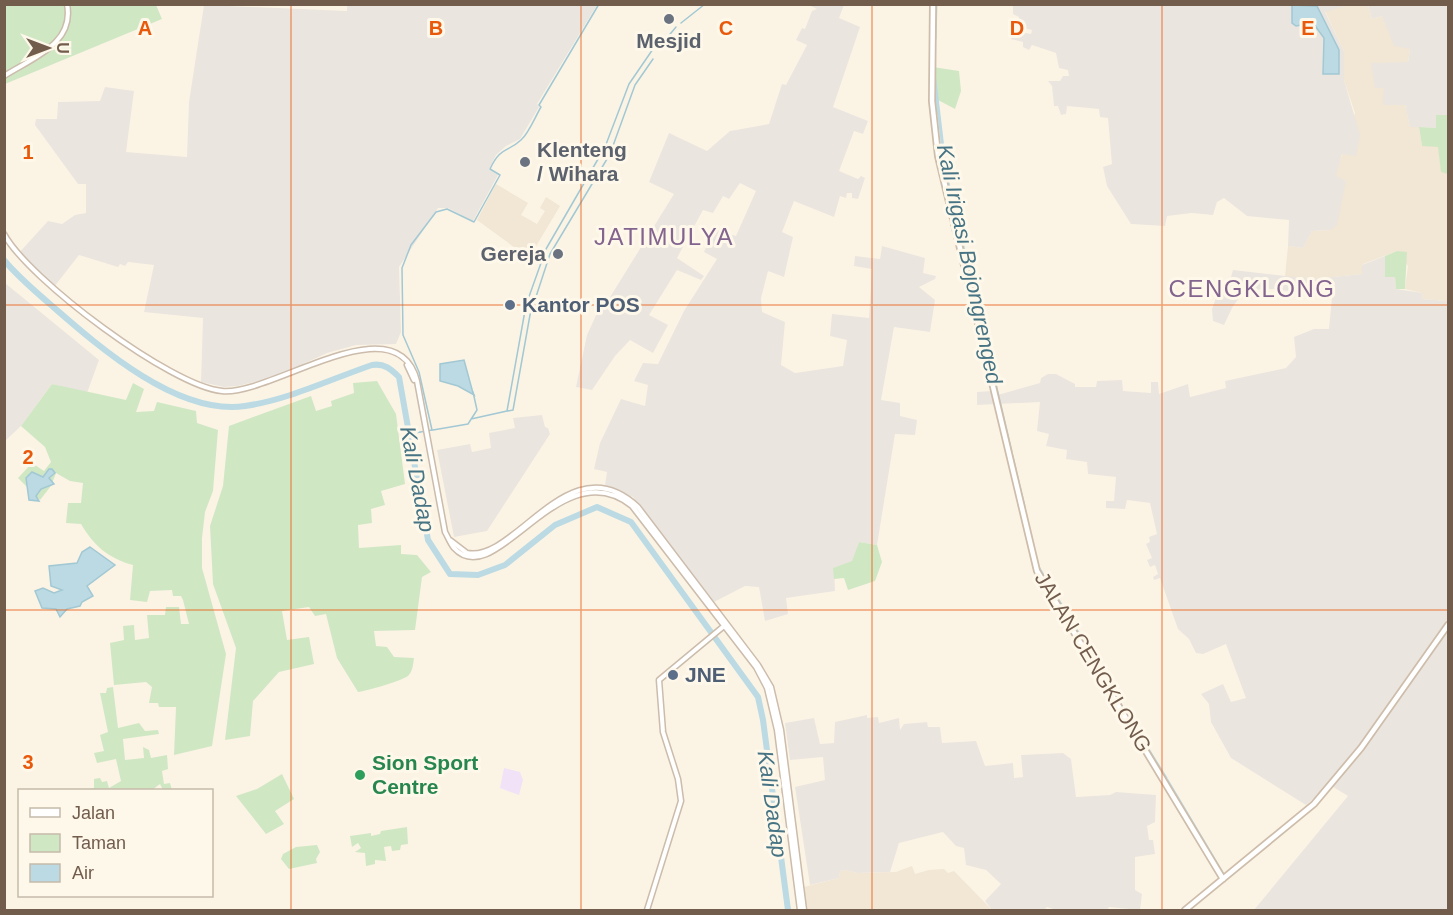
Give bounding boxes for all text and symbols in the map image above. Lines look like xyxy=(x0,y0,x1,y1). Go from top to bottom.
marker: Mesjid xyxy=(662,12,676,26)
text: A xyxy=(138,17,152,39)
text: B xyxy=(429,17,443,39)
text: C xyxy=(719,17,733,39)
text: D xyxy=(1010,17,1024,39)
text: E xyxy=(1301,17,1315,39)
north arrow xyxy=(18,18,78,78)
place label: Mesjid xyxy=(636,29,702,52)
text: U xyxy=(54,42,71,54)
place label: Klenteng / Wihara xyxy=(537,138,627,185)
text: 1 xyxy=(22,141,34,163)
water label: Kali Irigasi Bojongrenged xyxy=(932,142,1007,387)
marker: Klenteng / Wihara xyxy=(518,155,532,169)
district label: JATIMULYA xyxy=(594,223,734,250)
place label: Gereja xyxy=(481,242,546,265)
marker: Gereja xyxy=(551,247,565,261)
district label: CENGKLONG xyxy=(1169,275,1335,302)
place label: Kantor POS xyxy=(522,293,640,316)
marker: Kantor POS xyxy=(503,298,517,312)
water label: Kali Dadap xyxy=(395,424,440,534)
text: 2 xyxy=(22,446,34,468)
street label: JALAN CENGKLONG xyxy=(1031,568,1156,756)
place label: JNE xyxy=(685,663,726,686)
marker: JNE xyxy=(666,668,680,682)
water label: Kali Dadap xyxy=(753,749,792,859)
text: 3 xyxy=(22,751,34,773)
place label: Sion Sport Centre xyxy=(372,751,478,798)
marker: Sion Sport Centre xyxy=(353,768,367,782)
legend xyxy=(18,789,213,897)
text: Jalan xyxy=(72,803,115,823)
text: Taman xyxy=(72,833,126,853)
text: Air xyxy=(72,863,94,883)

